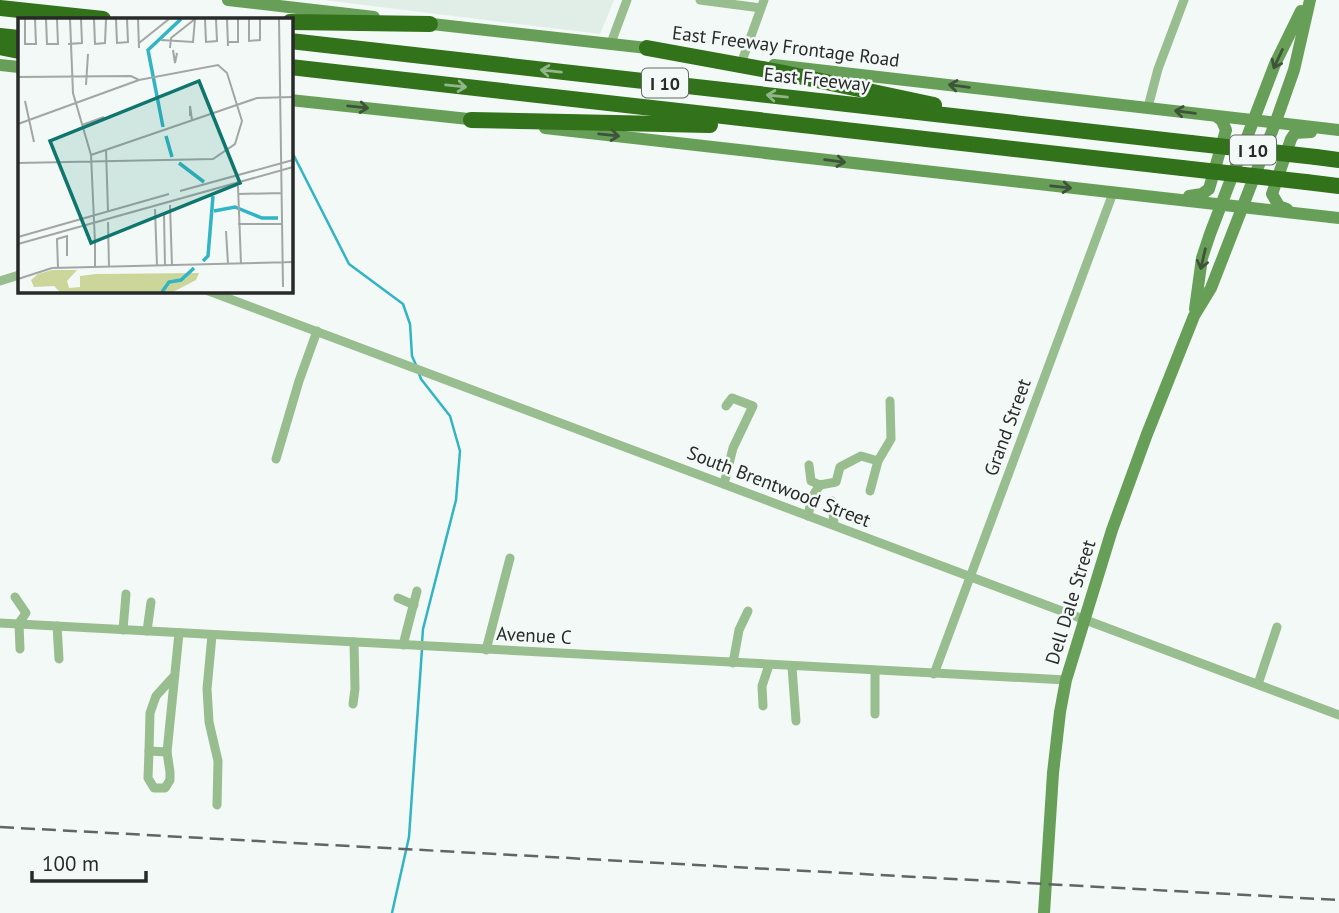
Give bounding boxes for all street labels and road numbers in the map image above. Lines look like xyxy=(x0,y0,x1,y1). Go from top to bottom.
street label: East Freeway Frontage Road xyxy=(671,20,901,72)
street label: East Freeway xyxy=(763,61,871,97)
road number: I 10 xyxy=(642,68,688,98)
road number: I 10 xyxy=(1230,135,1276,164)
street label: Grand Street xyxy=(978,375,1036,479)
street label: South Brentwood Street xyxy=(684,440,875,532)
street label: Dell Dale Street xyxy=(1040,536,1100,667)
street label: Avenue C xyxy=(496,621,572,649)

